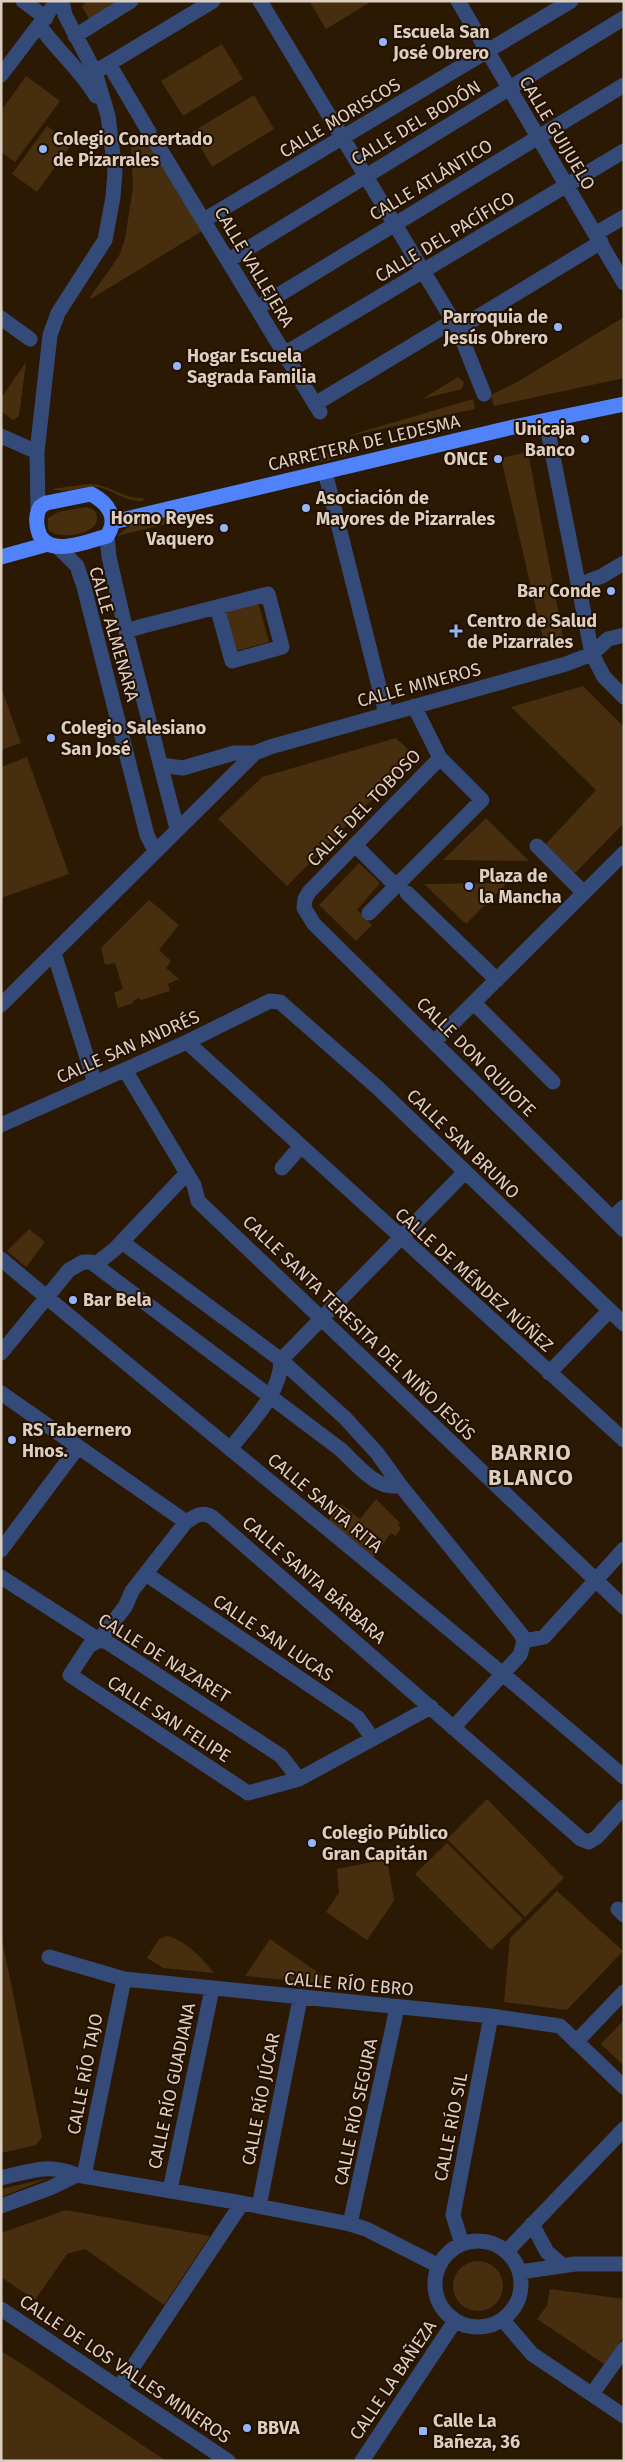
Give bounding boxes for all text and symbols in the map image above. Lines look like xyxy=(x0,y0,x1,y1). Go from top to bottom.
place label: Escuela San José Obrero xyxy=(392,21,490,64)
marker: Escuela San José Obrero xyxy=(377,36,389,48)
street label: CALLE GUIJUELO xyxy=(514,72,600,194)
street label: CALLE MORISCOS xyxy=(276,73,405,163)
street label: CALLE DEL BODÓN xyxy=(347,76,485,170)
place label: Colegio Concertado de Pizarrales xyxy=(53,128,213,171)
street label: CALLE ATLÁNTICO xyxy=(365,134,497,225)
marker: Colegio Concertado de Pizarrales xyxy=(37,143,49,155)
street label: CALLE DEL PACÍFICO xyxy=(371,186,519,287)
street label: CALLE VALLEJERA xyxy=(209,203,299,332)
place label: Parroquia de Jesús Obrero xyxy=(442,306,548,349)
marker: Parroquia de Jesús Obrero xyxy=(552,321,564,333)
place label: Hogar Escuela Sagrada Familia xyxy=(187,345,317,388)
marker: Hogar Escuela Sagrada Familia xyxy=(171,360,183,372)
street label: CARRETERA DE LEDESMA xyxy=(266,410,463,476)
place label: Unicaja Banco xyxy=(515,418,575,461)
marker: Unicaja Banco xyxy=(579,433,591,445)
place label: ONCE xyxy=(444,448,488,470)
marker: ONCE xyxy=(492,453,504,465)
place label: Asociación de Mayores de Pizarrales xyxy=(315,487,495,530)
marker: Asociación de Mayores de Pizarrales xyxy=(300,502,312,514)
place label: Horno Reyes Vaquero xyxy=(111,507,214,550)
marker: Horno Reyes Vaquero xyxy=(218,522,230,534)
street label: CALLE ALMENARA xyxy=(84,564,144,705)
place label: Bar Conde xyxy=(517,580,601,602)
marker: Bar Conde xyxy=(605,585,617,597)
place label: Centro de Salud de Pizarrales xyxy=(467,610,597,653)
marker: Centro de Salud de Pizarrales xyxy=(449,624,463,638)
street label: CALLE MINEROS xyxy=(355,658,483,712)
place label: Colegio Salesiano San José xyxy=(61,717,206,760)
marker: Colegio Salesiano San José xyxy=(45,732,57,744)
street label: CALLE DEL TOBOSO xyxy=(302,745,426,871)
place label: Plaza de la Mancha xyxy=(479,865,562,908)
marker: Plaza de la Mancha xyxy=(463,880,475,892)
street label: CALLE DON QUIJOTE xyxy=(412,993,540,1121)
street label: CALLE SAN ANDRÉS xyxy=(53,1005,203,1088)
street label: CALLE SAN BRUNO xyxy=(402,1085,524,1203)
street label: CALLE DE MÉNDEZ NÚÑEZ xyxy=(390,1202,558,1357)
street label: CALLE SANTA TERESITA DEL NIÑO JESÚS xyxy=(238,1210,481,1445)
place label: Bar Bela xyxy=(83,1289,152,1311)
marker: Bar Bela xyxy=(67,1294,79,1306)
place label: RS Tabernero Hnos. xyxy=(22,1419,132,1462)
marker: RS Tabernero Hnos. xyxy=(6,1434,18,1446)
district label: BARRIO BLANCO xyxy=(488,1439,574,1491)
street label: CALLE SANTA RITA xyxy=(263,1448,388,1558)
street label: CALLE SANTA BÁRBARA xyxy=(238,1511,391,1649)
street label: CALLE SAN LUCAS xyxy=(209,1590,338,1686)
street label: CALLE DE NAZARET xyxy=(94,1609,234,1708)
street label: CALLE SAN FELIPE xyxy=(103,1671,235,1767)
place label: Colegio Público Gran Capitán xyxy=(322,1822,448,1865)
marker: Colegio Público Gran Capitán xyxy=(306,1837,318,1849)
street label: CALLE RÍO EBRO xyxy=(283,1966,415,2001)
street label: CALLE RÍO GUADIANA xyxy=(143,2000,201,2171)
street label: CALLE RÍO TAJO xyxy=(62,2011,108,2136)
street label: CALLE RÍO JÚCAR xyxy=(236,2030,285,2167)
street label: CALLE RÍO SEGURA xyxy=(329,2036,382,2188)
street label: CALLE RÍO SIL xyxy=(429,2071,472,2183)
street label: CALLE DE LOS VALLES MINEROS xyxy=(15,2290,235,2448)
street label: CALLE LA BAÑEZA xyxy=(344,2315,441,2444)
place label: Calle La Bañeza, 36 xyxy=(433,2410,520,2453)
place label: BBVA xyxy=(257,2417,300,2439)
marker: BBVA xyxy=(241,2422,253,2434)
marker: Calle La Bañeza, 36 xyxy=(417,2425,429,2437)

